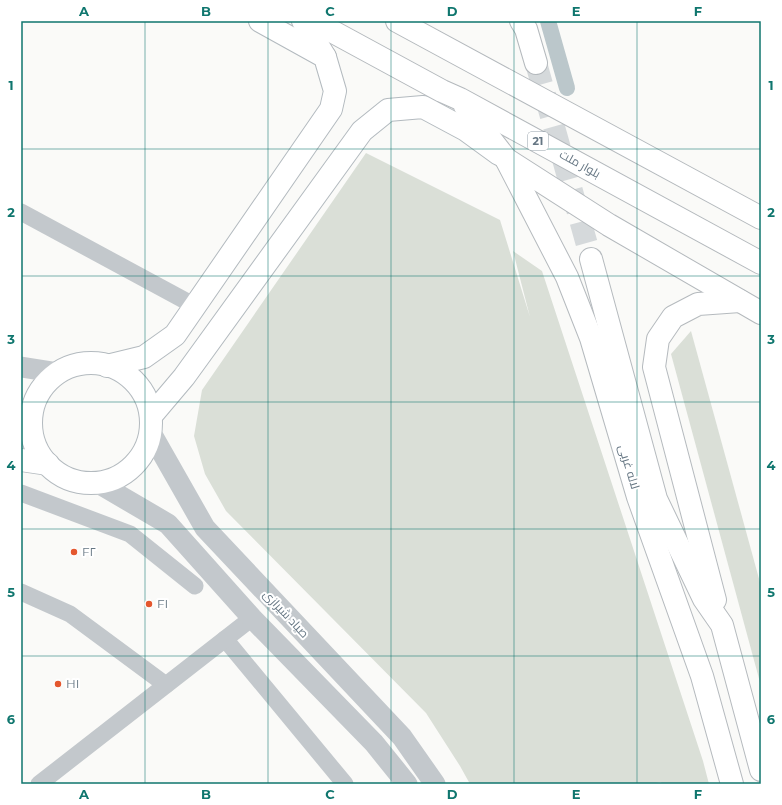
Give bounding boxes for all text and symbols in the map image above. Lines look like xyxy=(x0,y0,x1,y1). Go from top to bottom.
text: A xyxy=(78,3,90,19)
text: B xyxy=(201,3,211,19)
text: C xyxy=(325,3,335,19)
text: D xyxy=(447,3,458,19)
text: E xyxy=(572,3,581,19)
text: F xyxy=(694,3,702,19)
text: 1 xyxy=(8,77,14,93)
text: 1 xyxy=(768,77,774,93)
road number: 21 xyxy=(528,132,548,150)
street label: بلوار ملت xyxy=(557,146,603,181)
text: 2 xyxy=(7,204,15,220)
text: 2 xyxy=(767,204,775,220)
text: 3 xyxy=(6,331,15,347)
text: 3 xyxy=(766,331,775,347)
street label: لاله غربی xyxy=(616,443,643,491)
text: 4 xyxy=(7,457,16,473)
text: 4 xyxy=(767,457,776,473)
place label: F۲ xyxy=(82,544,96,559)
marker: F۲ xyxy=(69,547,79,557)
text: 5 xyxy=(7,584,15,600)
text: 5 xyxy=(767,584,775,600)
street label: صیاد شیرازی xyxy=(260,587,312,641)
place label: F۱ xyxy=(157,596,168,611)
marker: F۱ xyxy=(144,599,154,609)
place label: H۱ xyxy=(66,676,79,691)
marker: H۱ xyxy=(53,679,63,689)
text: 6 xyxy=(7,711,16,727)
text: 6 xyxy=(767,711,776,727)
text: A xyxy=(78,786,90,802)
text: B xyxy=(201,786,211,802)
text: C xyxy=(325,786,335,802)
text: D xyxy=(447,786,458,802)
text: E xyxy=(572,786,581,802)
text: F xyxy=(694,786,702,802)

